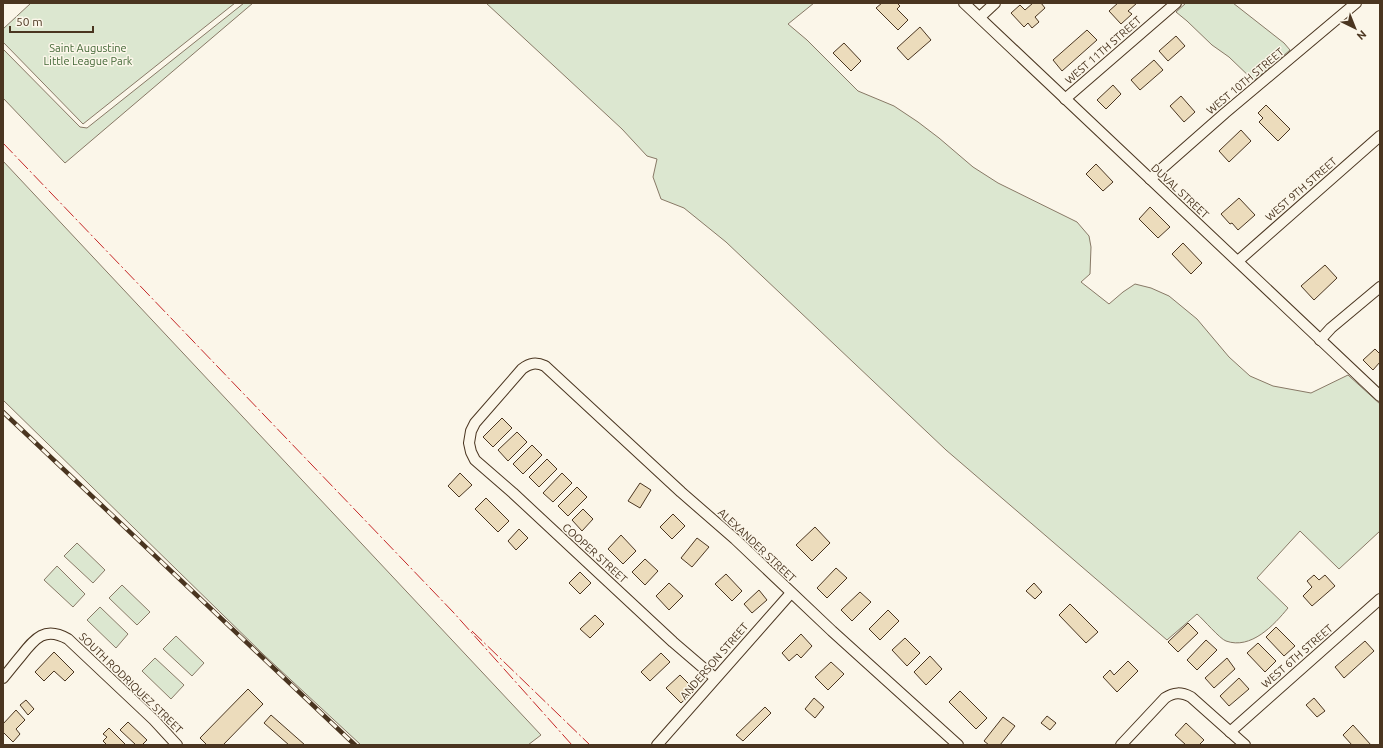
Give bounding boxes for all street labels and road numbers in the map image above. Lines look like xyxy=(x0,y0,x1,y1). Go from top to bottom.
street label: WEST 11TH STREET xyxy=(1063,14,1143,86)
street label: WEST 10TH STREET xyxy=(1204,45,1286,117)
street label: WEST 9TH STREET xyxy=(1263,155,1339,223)
street label: DUVAL STREET xyxy=(1149,161,1211,221)
street label: ALEXANDER STREET xyxy=(716,506,798,584)
street label: COOPER STREET xyxy=(560,521,630,585)
street label: ANDERSON STREET xyxy=(677,620,751,702)
street label: WEST 6TH STREET xyxy=(1259,622,1335,690)
street label: SOUTH RODRIQUEZ STREET xyxy=(77,630,185,736)

